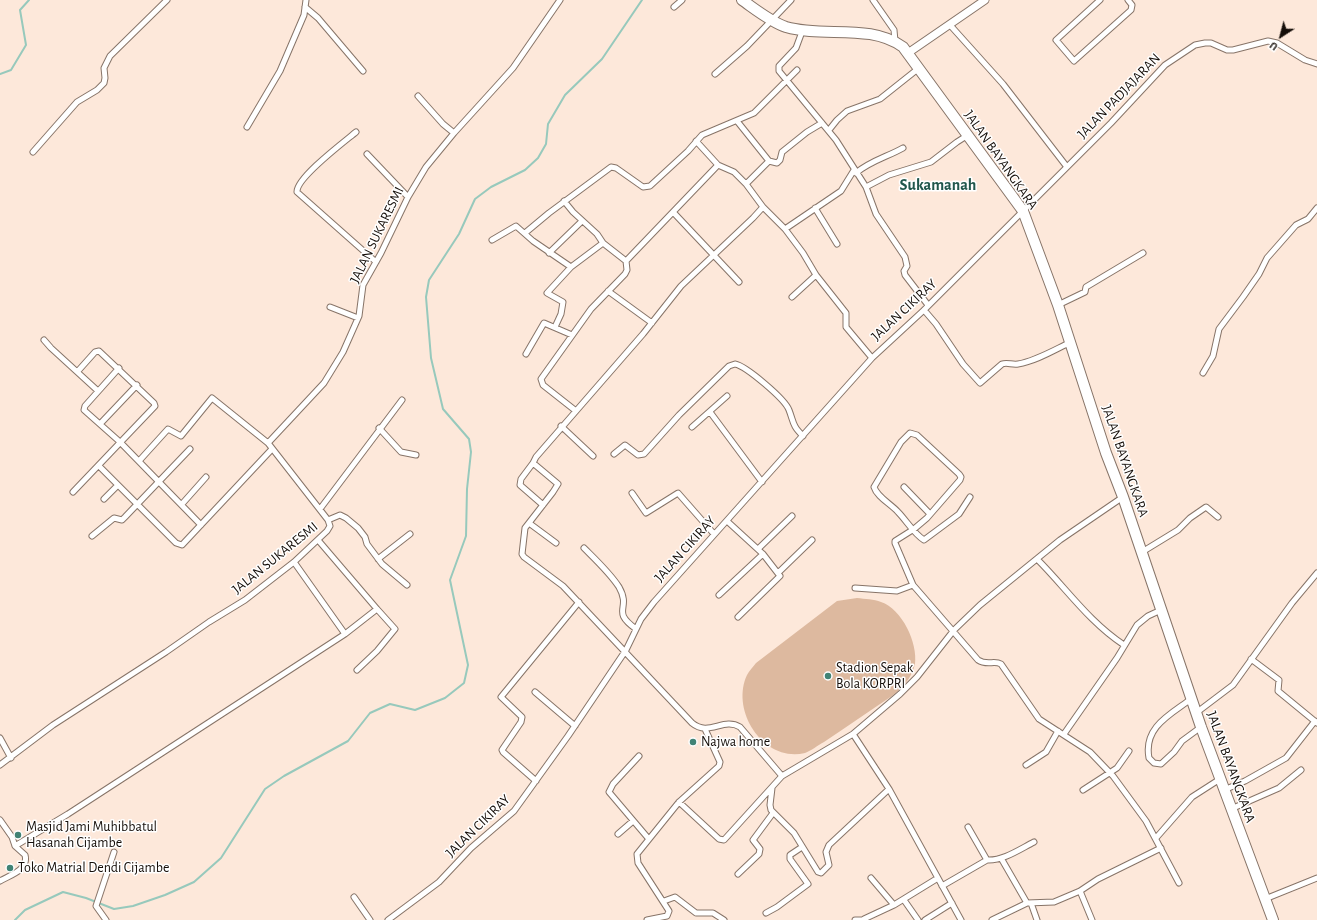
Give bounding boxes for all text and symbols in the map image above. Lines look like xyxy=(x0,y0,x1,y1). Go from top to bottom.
north arrow xyxy=(1261,16,1301,56)
text: U xyxy=(1268,40,1280,53)
street label: JALAN PADJAJARAN xyxy=(1074,50,1164,142)
street label: JALAN BAYANGKARA xyxy=(960,107,1042,213)
district label: Sukamanah xyxy=(900,175,976,195)
street label: JALAN SUKARESMI xyxy=(346,184,408,286)
street label: JALAN CIKIRAY xyxy=(868,275,940,345)
street label: JALAN BAYANGKARA xyxy=(1098,403,1152,519)
street label: JALAN CIKIRAY xyxy=(651,512,719,586)
street label: JALAN SUKARESMI xyxy=(229,518,321,598)
place label: Stadion Sepak Bola KORPRI xyxy=(836,660,913,692)
marker: Stadion Sepak Bola KORPRI xyxy=(823,671,833,681)
street label: JALAN BAYANGKARA xyxy=(1203,709,1259,825)
place label: Najwa home xyxy=(701,734,770,750)
marker: Najwa home xyxy=(688,737,698,747)
street label: JALAN CIKIRAY xyxy=(442,791,514,861)
place label: Masjid Jami Muhibbatul Hasanah Cijambe xyxy=(26,819,157,852)
marker: Masjid Jami Muhibbatul Hasanah Cijambe xyxy=(13,830,23,840)
place label: Toko Matrial Dendi Cijambe xyxy=(18,860,169,876)
marker: Toko Matrial Dendi Cijambe xyxy=(5,863,15,873)

